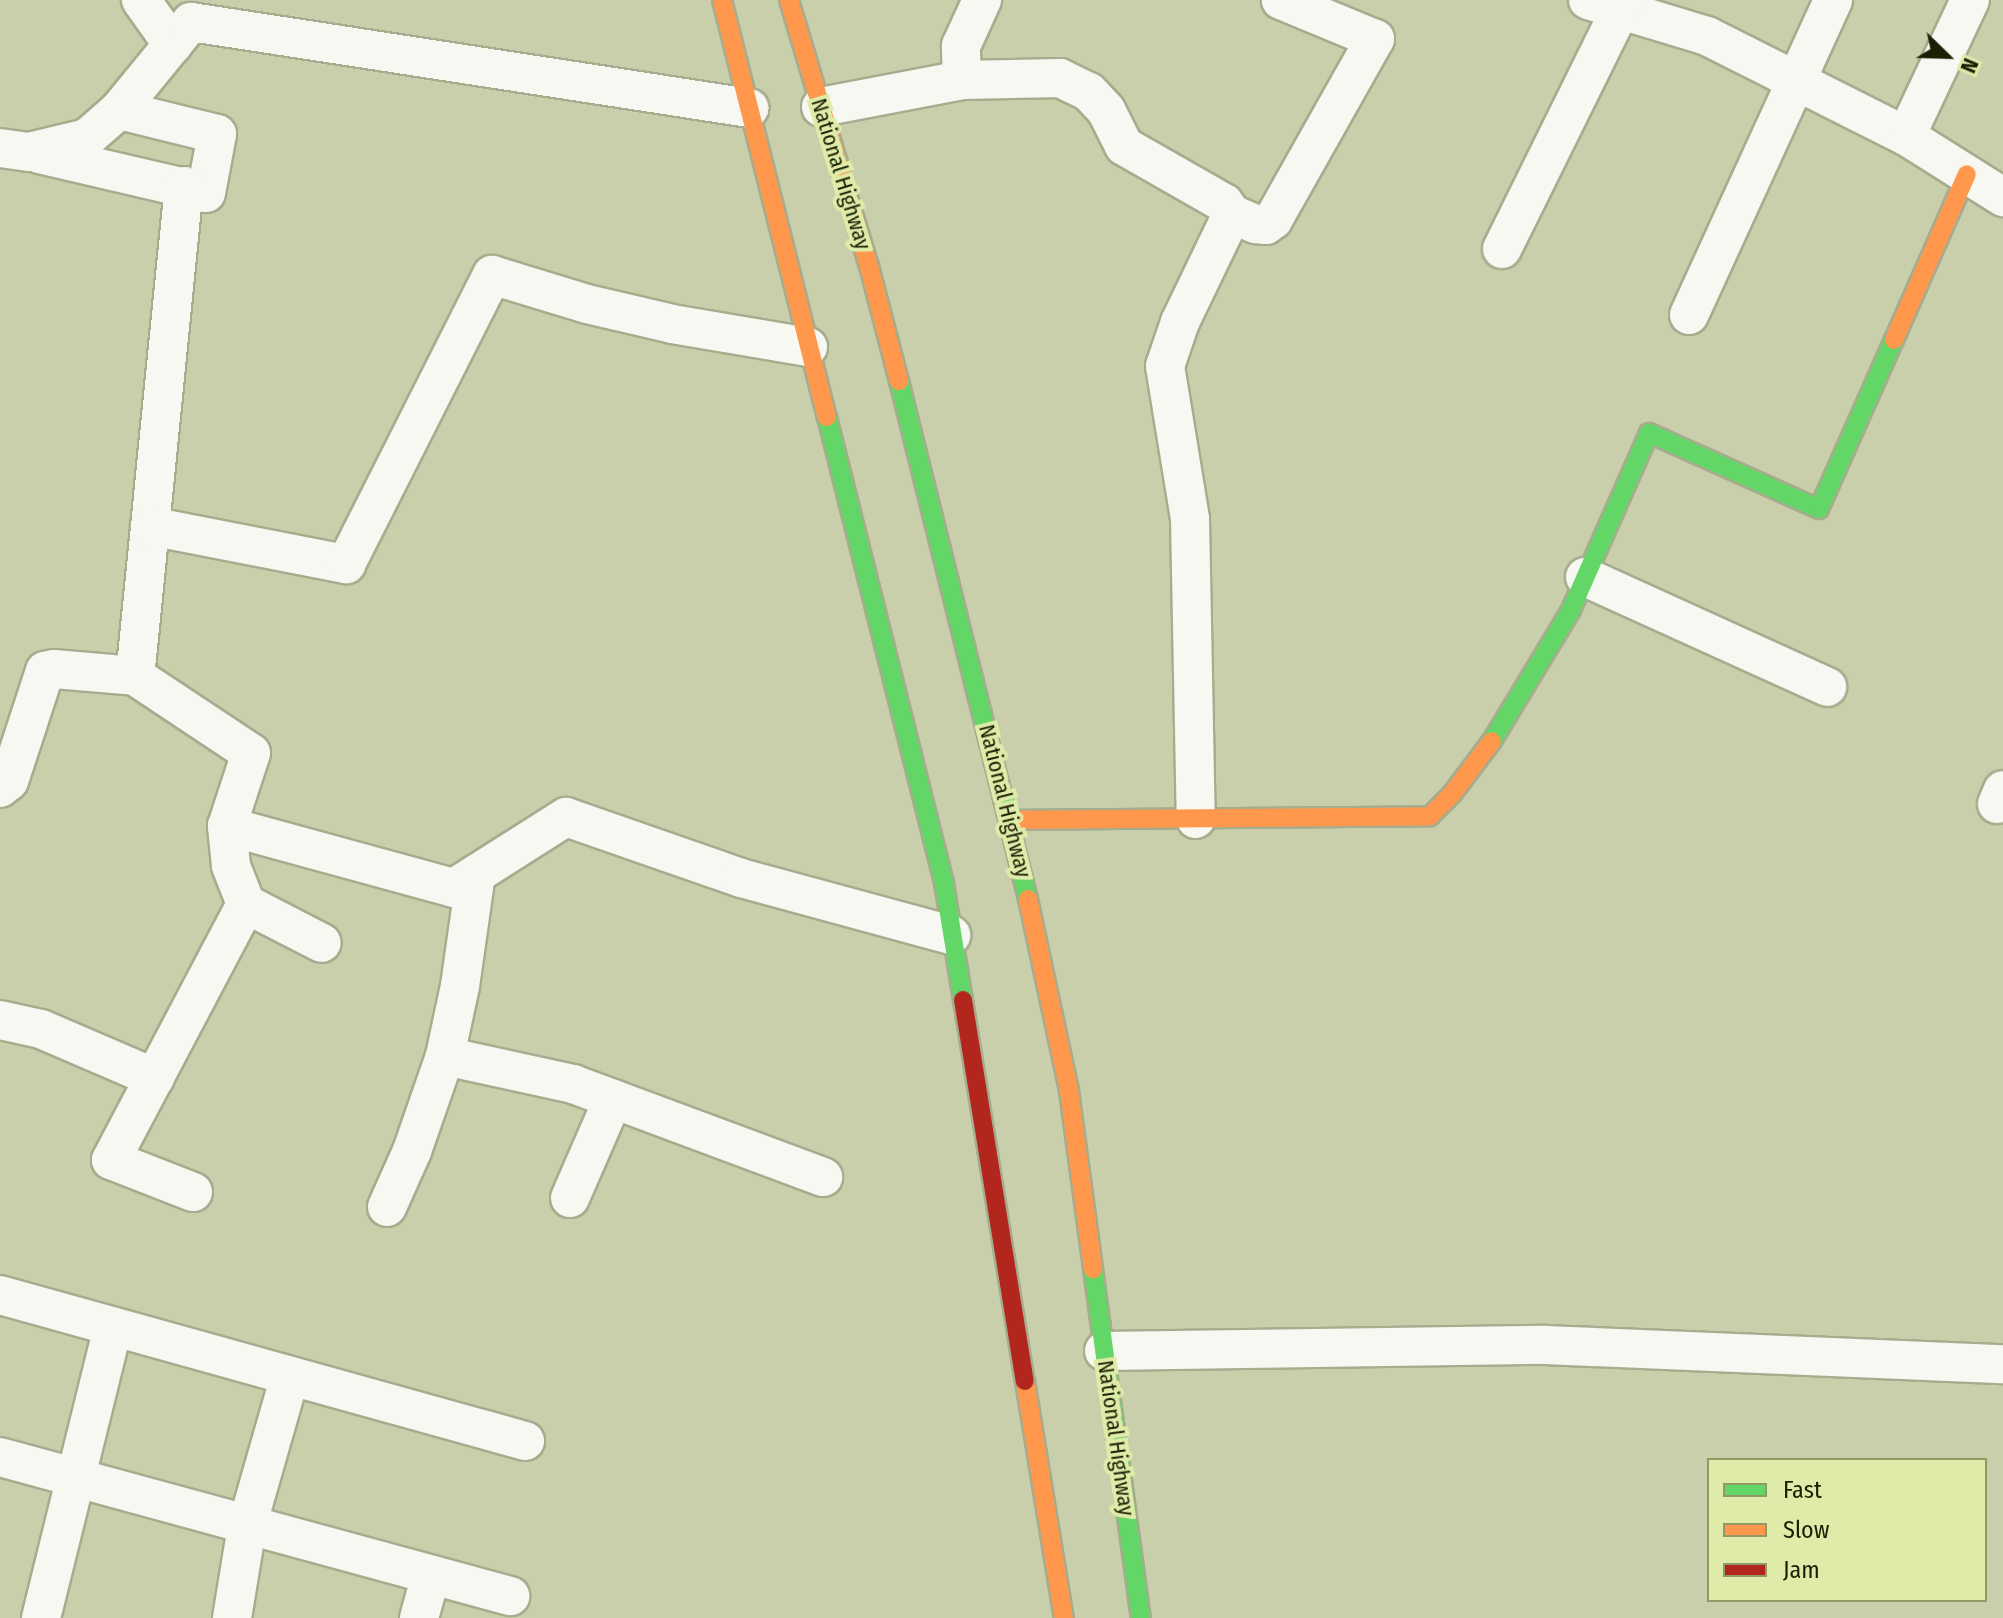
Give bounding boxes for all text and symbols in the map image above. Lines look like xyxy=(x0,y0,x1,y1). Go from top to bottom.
north arrow xyxy=(1907,16,1987,96)
text: N xyxy=(1955,54,1985,77)
street label: National Highway xyxy=(805,95,877,253)
street label: National Highway xyxy=(973,722,1037,880)
street label: National Highway xyxy=(1092,1359,1140,1517)
legend xyxy=(1707,1458,1987,1602)
text: Fast xyxy=(1783,1476,1822,1504)
text: Slow xyxy=(1783,1516,1829,1544)
text: Jam xyxy=(1783,1556,1820,1584)

